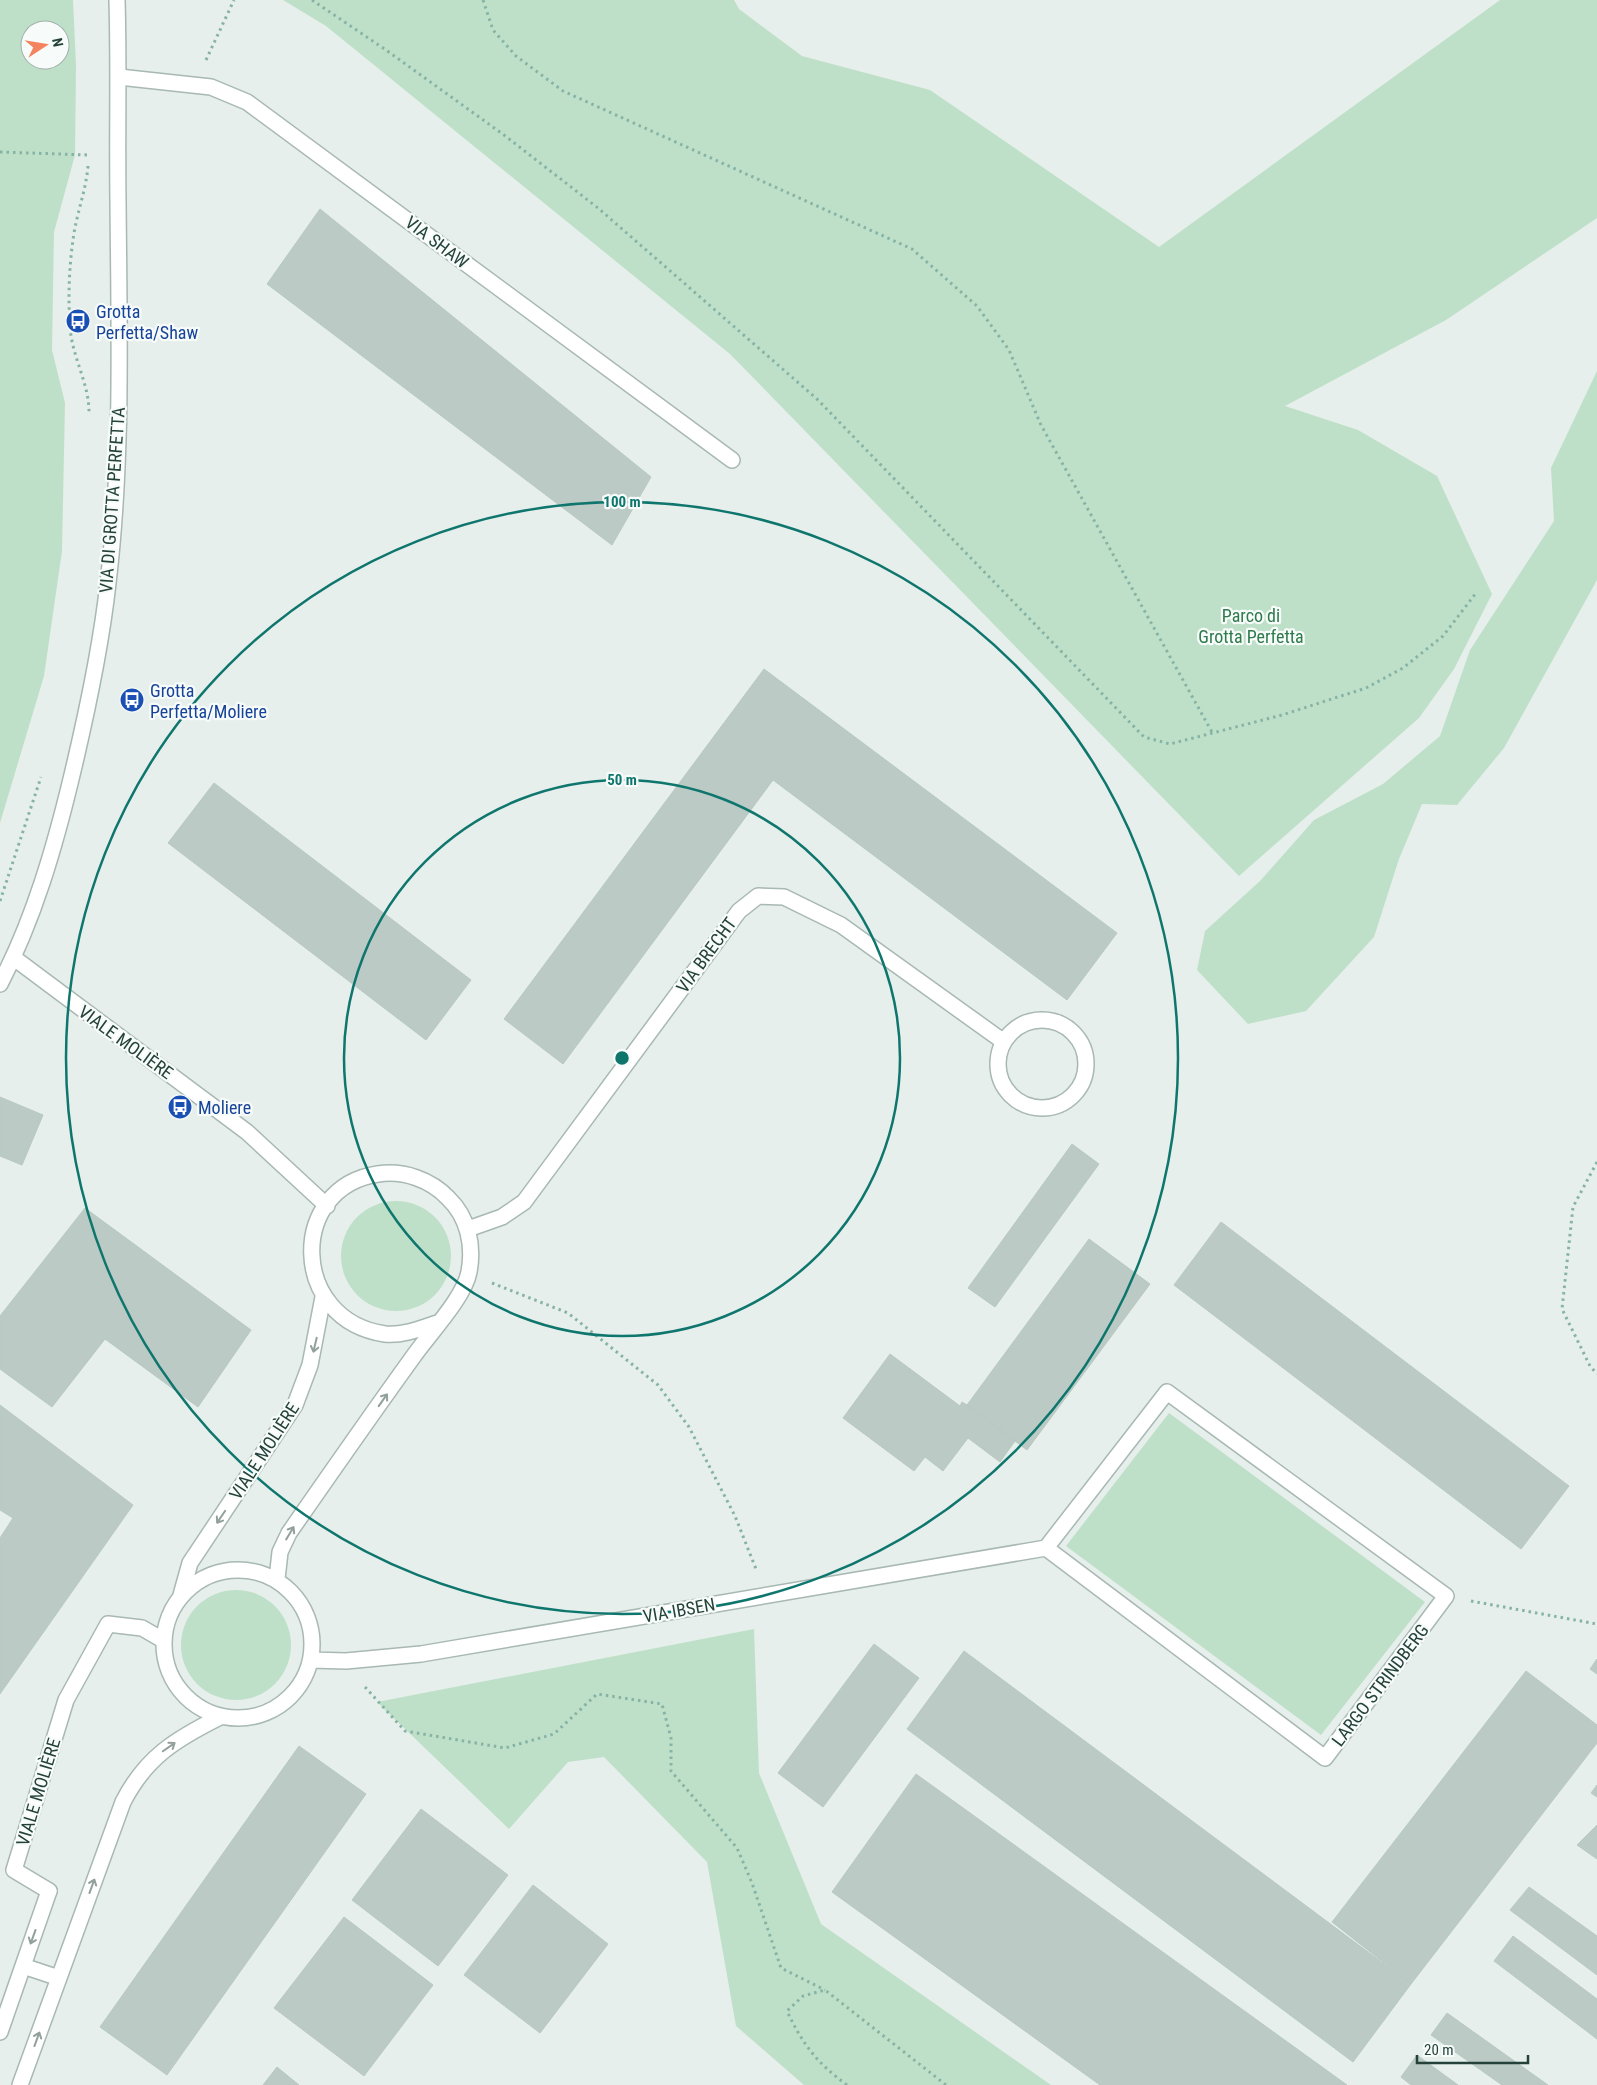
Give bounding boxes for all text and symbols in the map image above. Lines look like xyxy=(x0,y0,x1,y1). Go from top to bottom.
north arrow xyxy=(20,20,70,70)
text: N xyxy=(49,36,66,48)
street label: VIA SHAW xyxy=(401,212,473,273)
place label: Grotta Perfetta/Shaw xyxy=(96,301,198,343)
bus stop icon: Grotta Perfetta/Shaw xyxy=(65,308,91,334)
street label: VIA DI GROTTA PERFETTA xyxy=(95,406,129,594)
text: 100 m xyxy=(603,493,641,511)
park label: Parco di Grotta Perfetta xyxy=(1198,605,1304,647)
place label: Grotta Perfetta/Moliere xyxy=(150,680,267,722)
bus stop icon: Grotta Perfetta/Moliere xyxy=(119,687,145,713)
text: 50 m xyxy=(607,771,637,789)
street label: VIA BRECHT xyxy=(672,913,740,997)
street label: VIALE MOLIÈRE xyxy=(75,1001,177,1083)
centre of rings xyxy=(613,1049,631,1067)
bus stop icon: Moliere xyxy=(167,1094,193,1120)
place label: Moliere xyxy=(198,1097,251,1118)
one-way arrow xyxy=(309,1337,319,1353)
one-way arrow xyxy=(378,1393,388,1407)
street label: VIALE MOLIÈRE xyxy=(225,1398,303,1504)
one-way arrow xyxy=(216,1510,226,1524)
one-way arrow xyxy=(285,1527,295,1541)
street label: VIA IBSEN xyxy=(641,1593,717,1627)
street label: LARGO STRINDBERG xyxy=(1327,1620,1433,1750)
street label: VIALE MOLIÈRE xyxy=(12,1735,64,1848)
one-way arrow xyxy=(161,1742,175,1752)
one-way arrow xyxy=(88,1879,97,1895)
one-way arrow xyxy=(28,1929,37,1944)
one-way arrow xyxy=(33,2032,42,2047)
scale bar xyxy=(1417,2032,1528,2064)
text: 20 m xyxy=(1424,2041,1454,2059)

